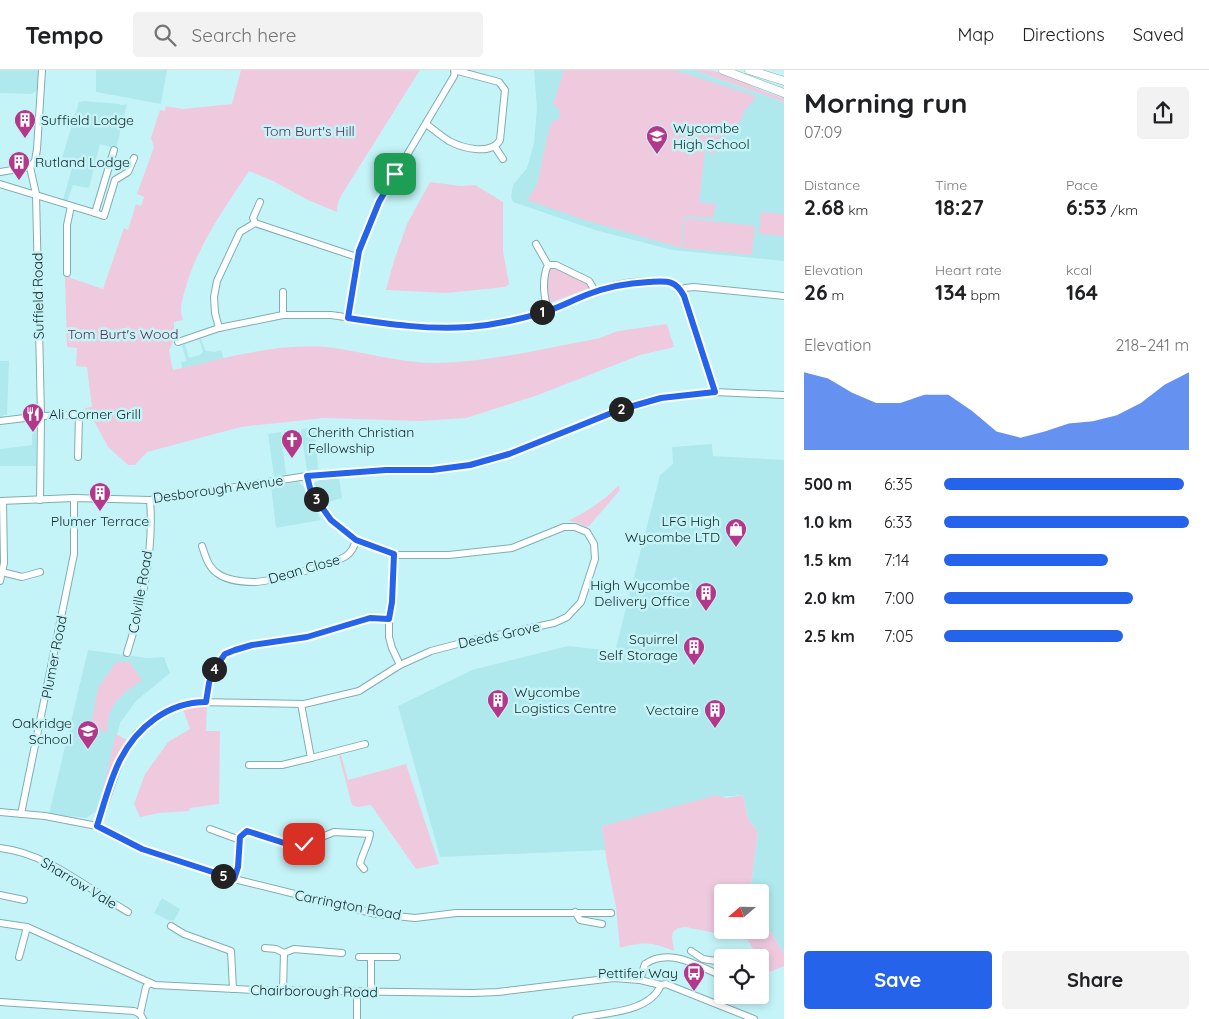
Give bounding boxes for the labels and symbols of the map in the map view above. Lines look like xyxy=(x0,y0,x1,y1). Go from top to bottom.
building icon: Suffield Lodge xyxy=(13,108,37,139)
place label: Suffield Lodge xyxy=(41,111,134,129)
place label: Wycombe High School xyxy=(673,119,750,153)
park label: Tom Burt's Hill xyxy=(263,122,355,140)
school or university icon: Wycombe High School xyxy=(645,124,669,155)
building icon: Rutland Lodge xyxy=(7,150,31,181)
place label: Rutland Lodge xyxy=(35,153,130,171)
pin xyxy=(374,153,416,195)
street label: Suffield Road xyxy=(28,252,48,340)
pin: 1 xyxy=(530,300,554,324)
park label: Tom Burt's Wood xyxy=(68,325,178,343)
pin: 2 xyxy=(608,396,634,422)
restaurant icon: Ali Corner Grill xyxy=(21,402,45,433)
place label: Ali Corner Grill xyxy=(49,405,141,423)
place label: Cherith Christian Fellowship xyxy=(308,423,414,457)
church icon: Cherith Christian Fellowship xyxy=(280,428,304,459)
street label: Desborough Avenue xyxy=(152,471,284,507)
building icon: Plumer Terrace xyxy=(88,481,112,512)
pin: 3 xyxy=(304,486,328,512)
place label: Plumer Terrace xyxy=(51,512,149,530)
place label: LFG High Wycombe LTD xyxy=(625,512,720,546)
shop icon: LFG High Wycombe LTD xyxy=(724,517,748,548)
street label: Colville Road xyxy=(124,549,156,635)
street label: Dean Close xyxy=(266,550,342,588)
place label: High Wycombe Delivery Office xyxy=(590,576,690,610)
building icon: High Wycombe Delivery Office xyxy=(694,581,718,612)
street label: Plumer Road xyxy=(37,614,71,700)
street label: Deeds Grove xyxy=(456,618,542,652)
place label: Squirrel Self Storage xyxy=(599,630,678,664)
building icon: Squirrel Self Storage xyxy=(682,635,706,666)
pin: 4 xyxy=(202,656,226,682)
place label: Wycombe Logistics Centre xyxy=(514,683,617,717)
building icon: Wycombe Logistics Centre xyxy=(486,688,510,719)
building icon: Vectaire xyxy=(703,698,727,729)
place label: Vectaire xyxy=(646,701,699,719)
place label: Oakridge School xyxy=(12,714,72,748)
school or university icon: Oakridge School xyxy=(76,719,100,750)
pin xyxy=(283,823,325,865)
street label: Sharrow Vale xyxy=(37,853,121,913)
pin: 5 xyxy=(210,864,236,888)
north arrow xyxy=(714,884,769,939)
street label: Carrington Road xyxy=(293,886,403,924)
bus stop icon: Pettifer Way xyxy=(682,961,706,992)
place label: Pettifer Way xyxy=(598,964,678,982)
street label: Chairborough Road xyxy=(250,981,378,1001)

